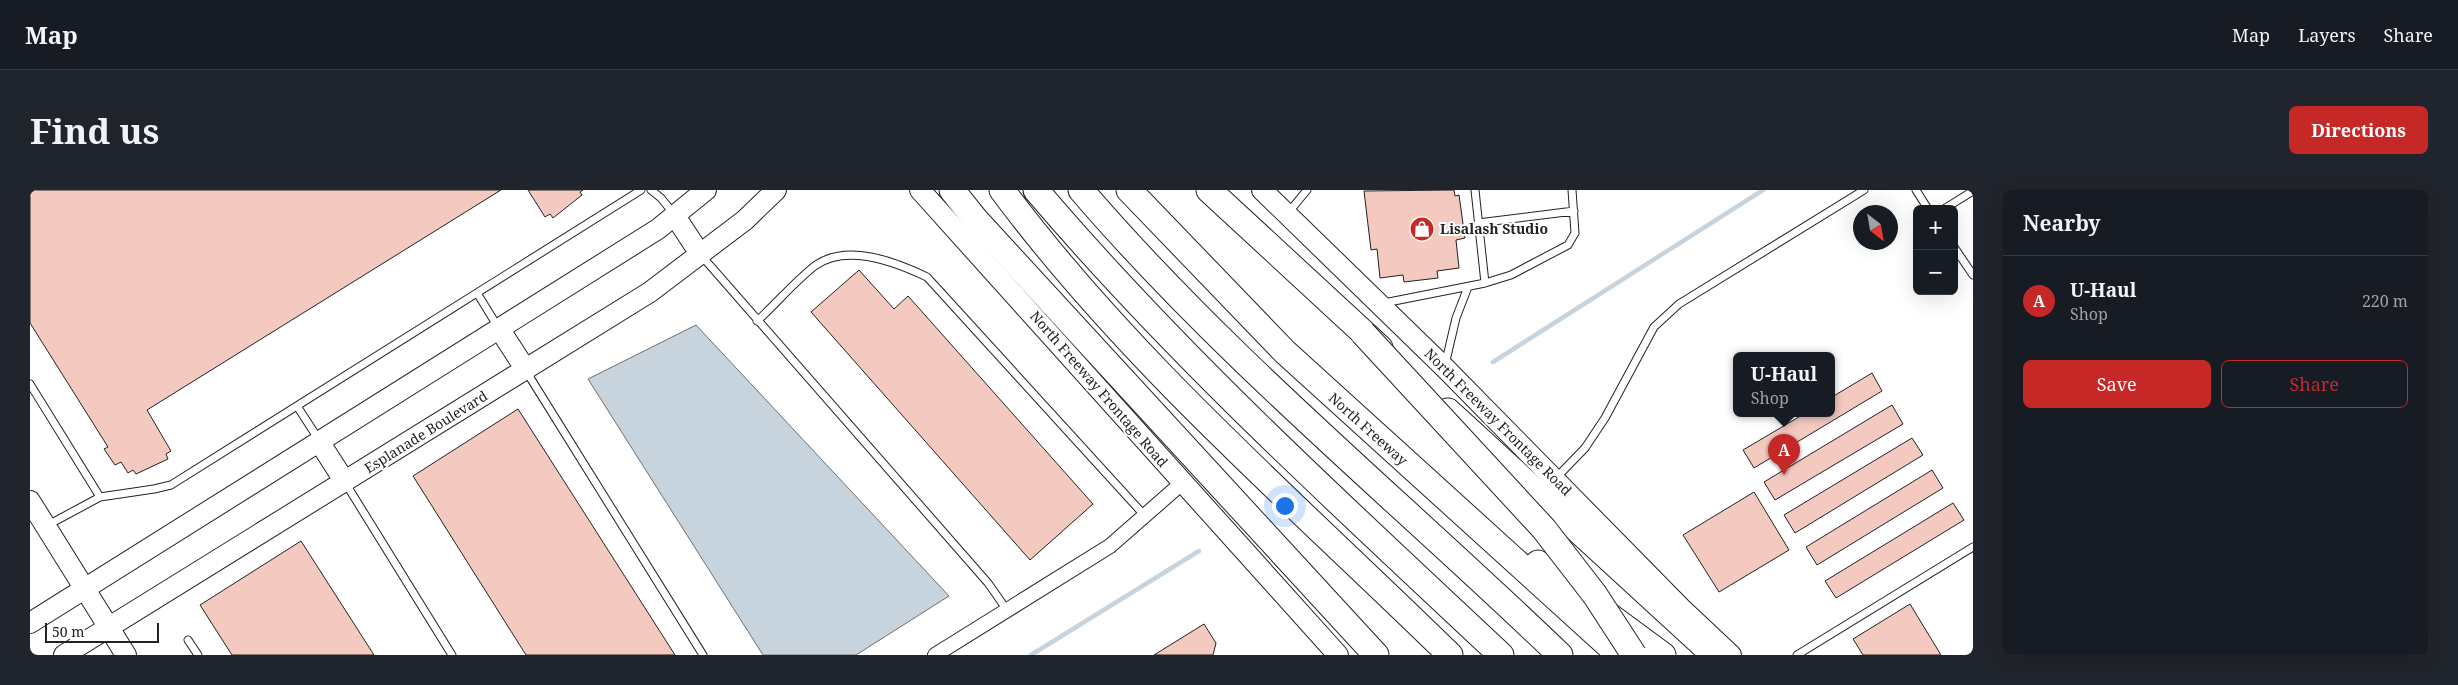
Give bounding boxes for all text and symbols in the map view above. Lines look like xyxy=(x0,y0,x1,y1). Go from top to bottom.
text: Map xyxy=(25,18,78,51)
text: Map xyxy=(2232,23,2270,47)
text: Layers xyxy=(2298,23,2356,47)
text: Share xyxy=(2384,23,2433,47)
button: Directions xyxy=(2289,106,2428,154)
text: Find us xyxy=(30,107,159,154)
north arrow xyxy=(1853,205,1898,250)
map controls xyxy=(1913,205,1958,295)
button: + xyxy=(1913,205,1958,250)
text: Nearby xyxy=(2023,209,2101,237)
shop icon: Lisalash Studio xyxy=(1409,216,1435,242)
place label: Lisalash Studio xyxy=(1440,219,1548,238)
button: − xyxy=(1913,250,1958,295)
text: U-Haul xyxy=(2070,277,2136,303)
text: A xyxy=(2033,290,2045,312)
text: 220 m xyxy=(2362,290,2408,312)
text: Shop xyxy=(2070,303,2108,325)
street label: North Freeway Frontage Road xyxy=(1026,307,1173,471)
street label: North Freeway Frontage Road xyxy=(1421,344,1576,500)
popup xyxy=(1733,352,1835,417)
button: Save xyxy=(2023,360,2211,408)
button: Share xyxy=(2221,360,2408,408)
text: U-Haul xyxy=(1751,361,1817,387)
street label: Esplanade Boulevard xyxy=(361,386,491,477)
text: Shop xyxy=(1751,387,1789,409)
street label: North Freeway xyxy=(1325,388,1412,469)
pin: A xyxy=(1768,434,1800,475)
your location xyxy=(1272,493,1298,519)
scale bar xyxy=(45,620,159,643)
text: 50 m xyxy=(52,622,85,641)

